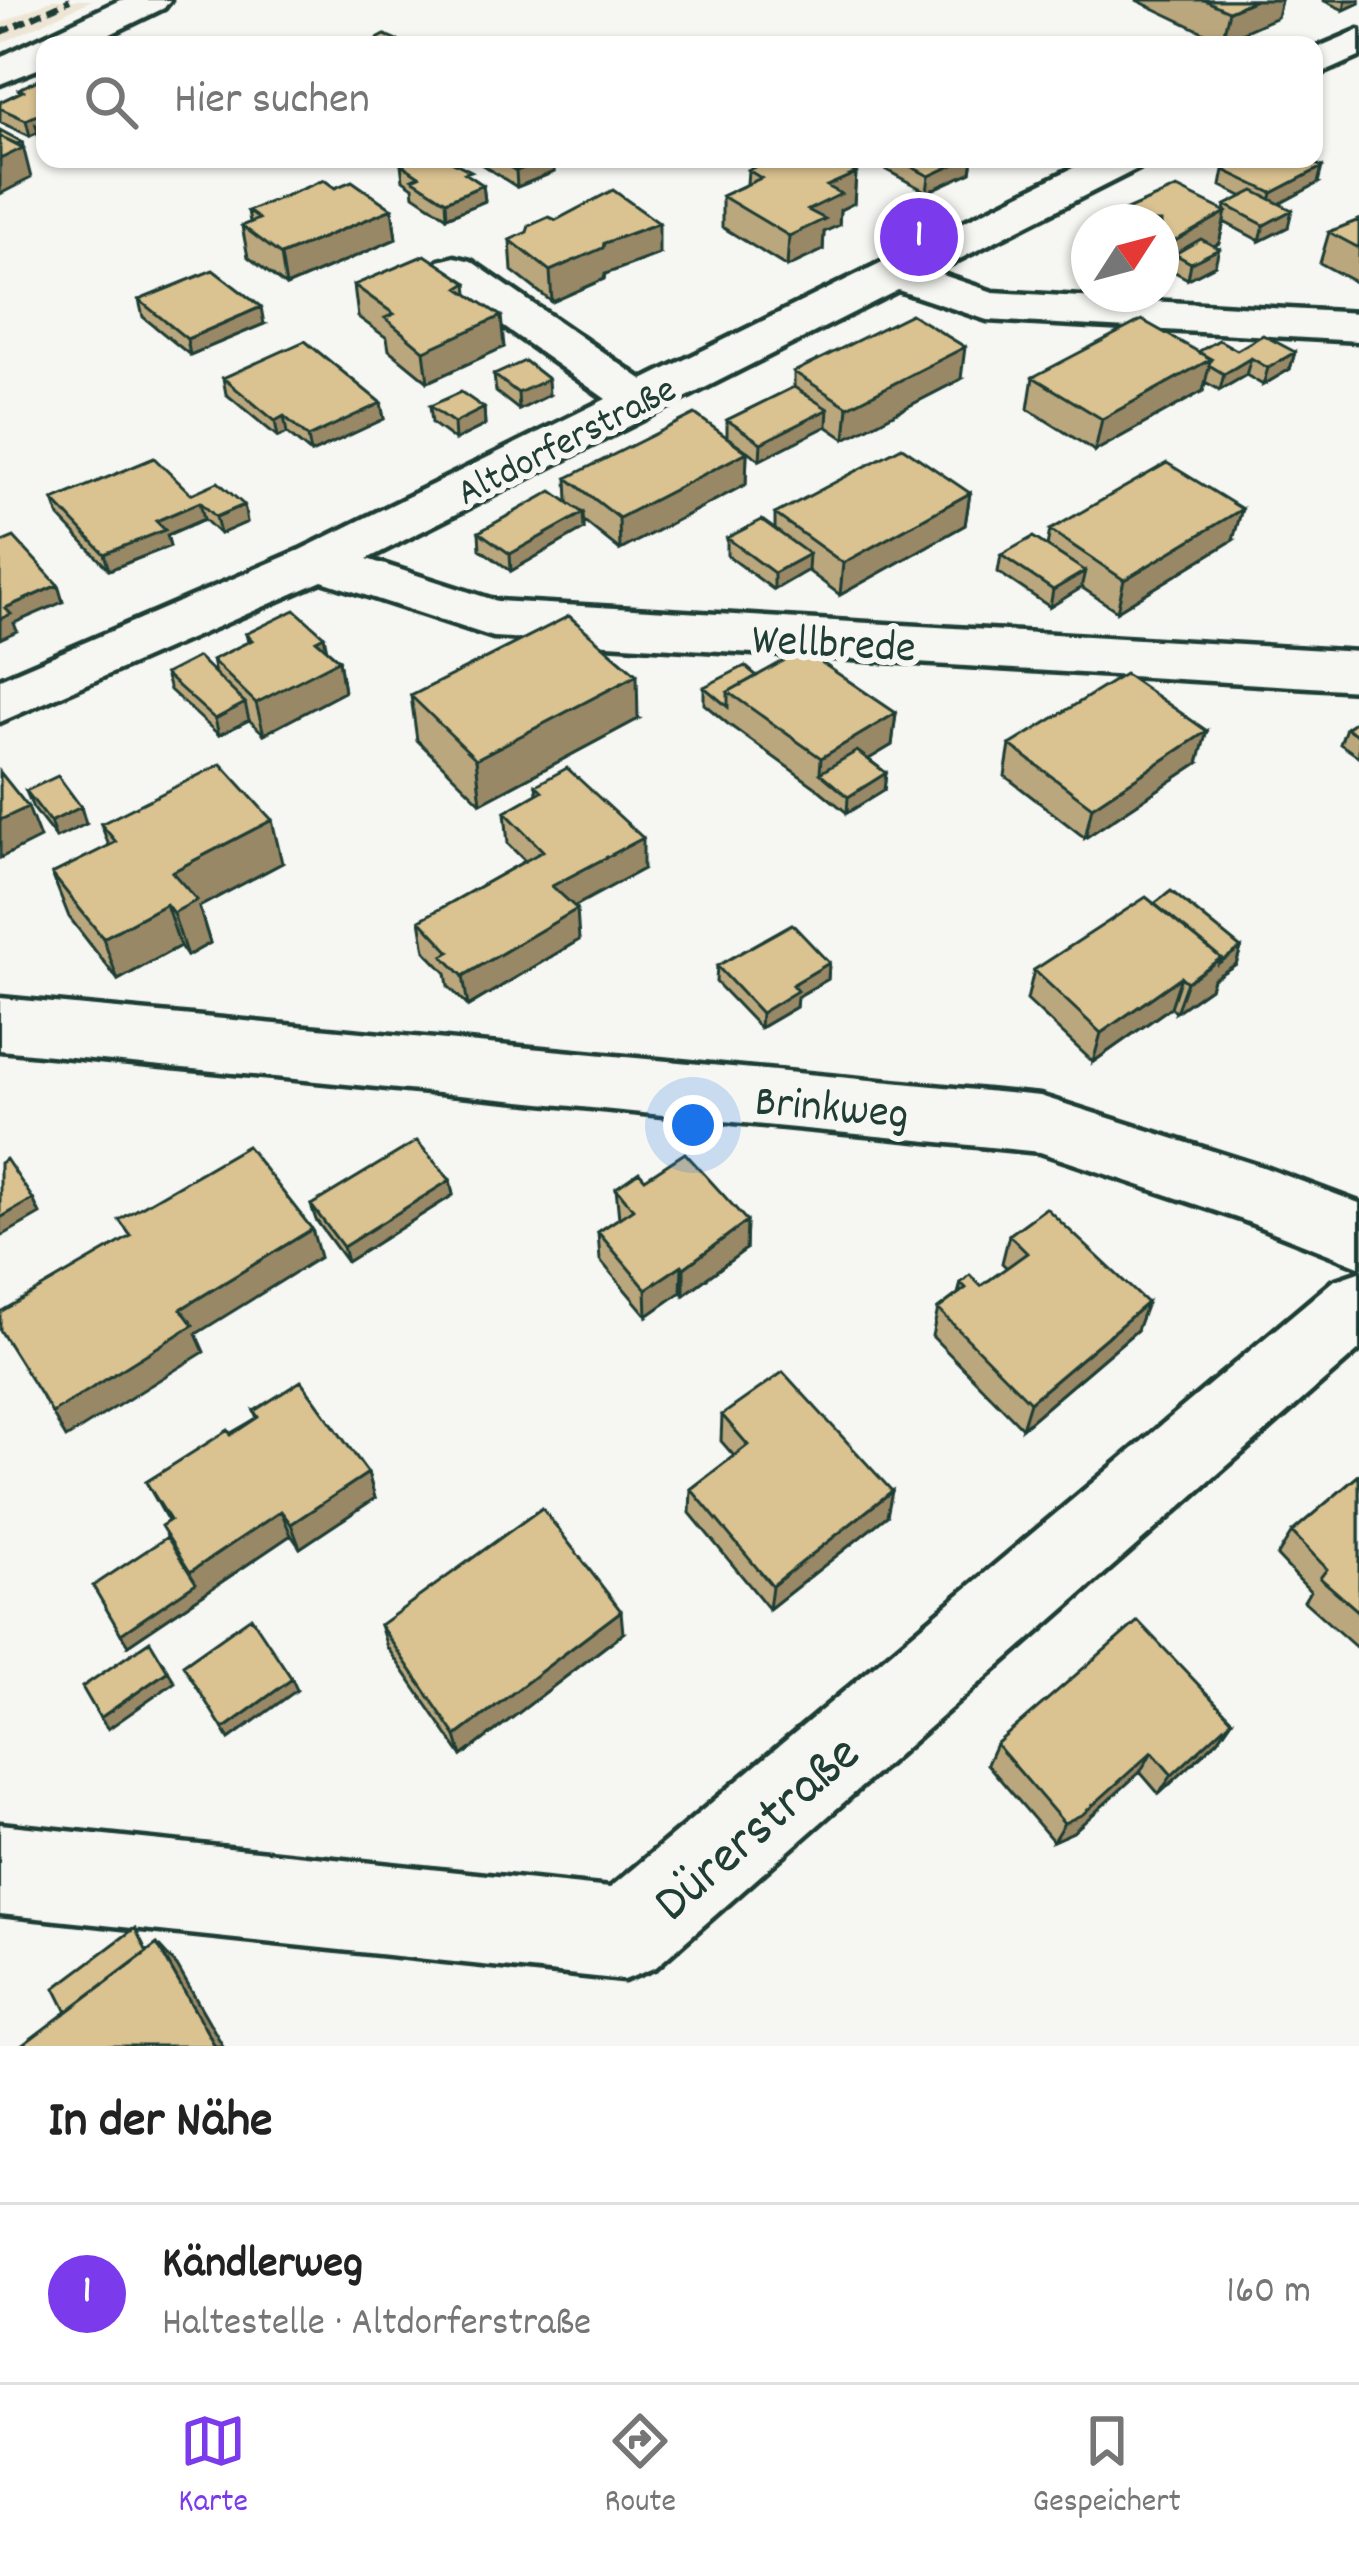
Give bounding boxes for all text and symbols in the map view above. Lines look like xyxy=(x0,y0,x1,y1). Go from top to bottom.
search box xyxy=(36,36,1323,168)
icon: search xyxy=(78,69,144,135)
text: Hier suchen xyxy=(174,70,370,134)
pin: 1 xyxy=(880,192,958,282)
north arrow xyxy=(1071,204,1179,312)
street label: Altdorferstraße xyxy=(449,365,687,523)
street label: Wellbrede xyxy=(750,611,917,683)
street label: Brinkweg xyxy=(752,1072,911,1150)
your location xyxy=(663,1095,723,1155)
street label: Dürerstraße xyxy=(639,1720,880,1943)
text: In der Nähe xyxy=(48,2088,272,2160)
text: Kändlerweg xyxy=(162,2234,363,2298)
text: 1 xyxy=(83,2266,91,2321)
text: 160 m xyxy=(1226,2266,1311,2321)
text: Haltestelle · Altdorferstraße xyxy=(162,2298,591,2353)
tab: Karte xyxy=(178,2408,248,2527)
tab: Route xyxy=(604,2408,676,2527)
tab: Gespeichert xyxy=(1033,2408,1181,2527)

